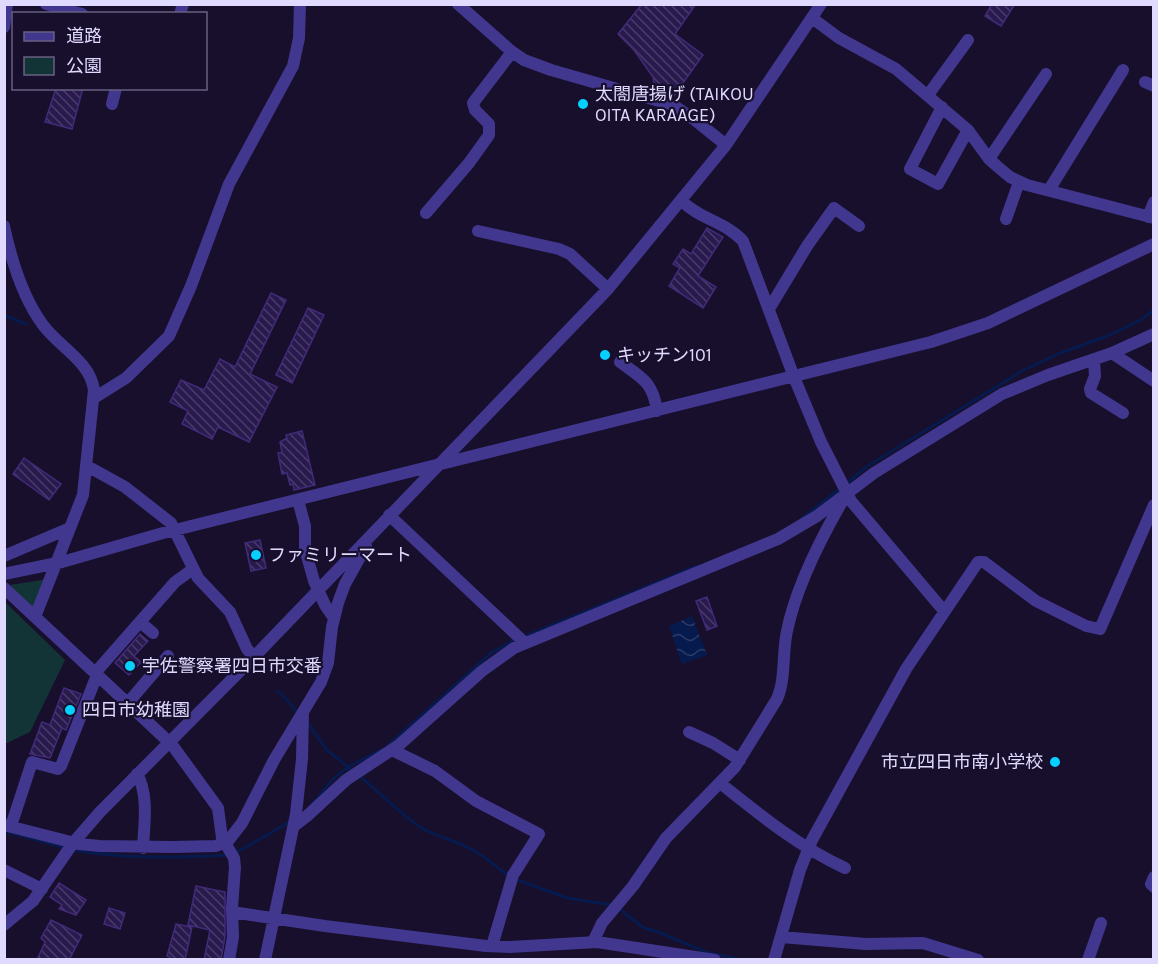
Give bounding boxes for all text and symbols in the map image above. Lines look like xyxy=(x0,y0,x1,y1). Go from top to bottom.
legend xyxy=(12,12,207,90)
text: 道路 xyxy=(66,25,102,47)
text: 公園 xyxy=(66,55,102,77)
place label: 太閤唐揚げ (TAIKOU OITA KARAAGE) xyxy=(595,83,754,126)
marker: 太閤唐揚げ (TAIKOU OITA KARAAGE) xyxy=(576,97,590,111)
place label: キッチン101 xyxy=(617,344,712,366)
marker: キッチン101 xyxy=(598,348,612,362)
place label: ファミリーマート xyxy=(268,544,412,566)
marker: ファミリーマート xyxy=(249,548,263,562)
place label: 宇佐警察署四日市交番 xyxy=(142,655,322,677)
marker: 宇佐警察署四日市交番 xyxy=(123,659,137,673)
place label: 四日市幼稚園 xyxy=(82,699,190,721)
marker: 四日市幼稚園 xyxy=(63,703,77,717)
place label: 市立四日市南小学校 xyxy=(881,751,1043,773)
marker: 市立四日市南小学校 xyxy=(1048,755,1062,769)

